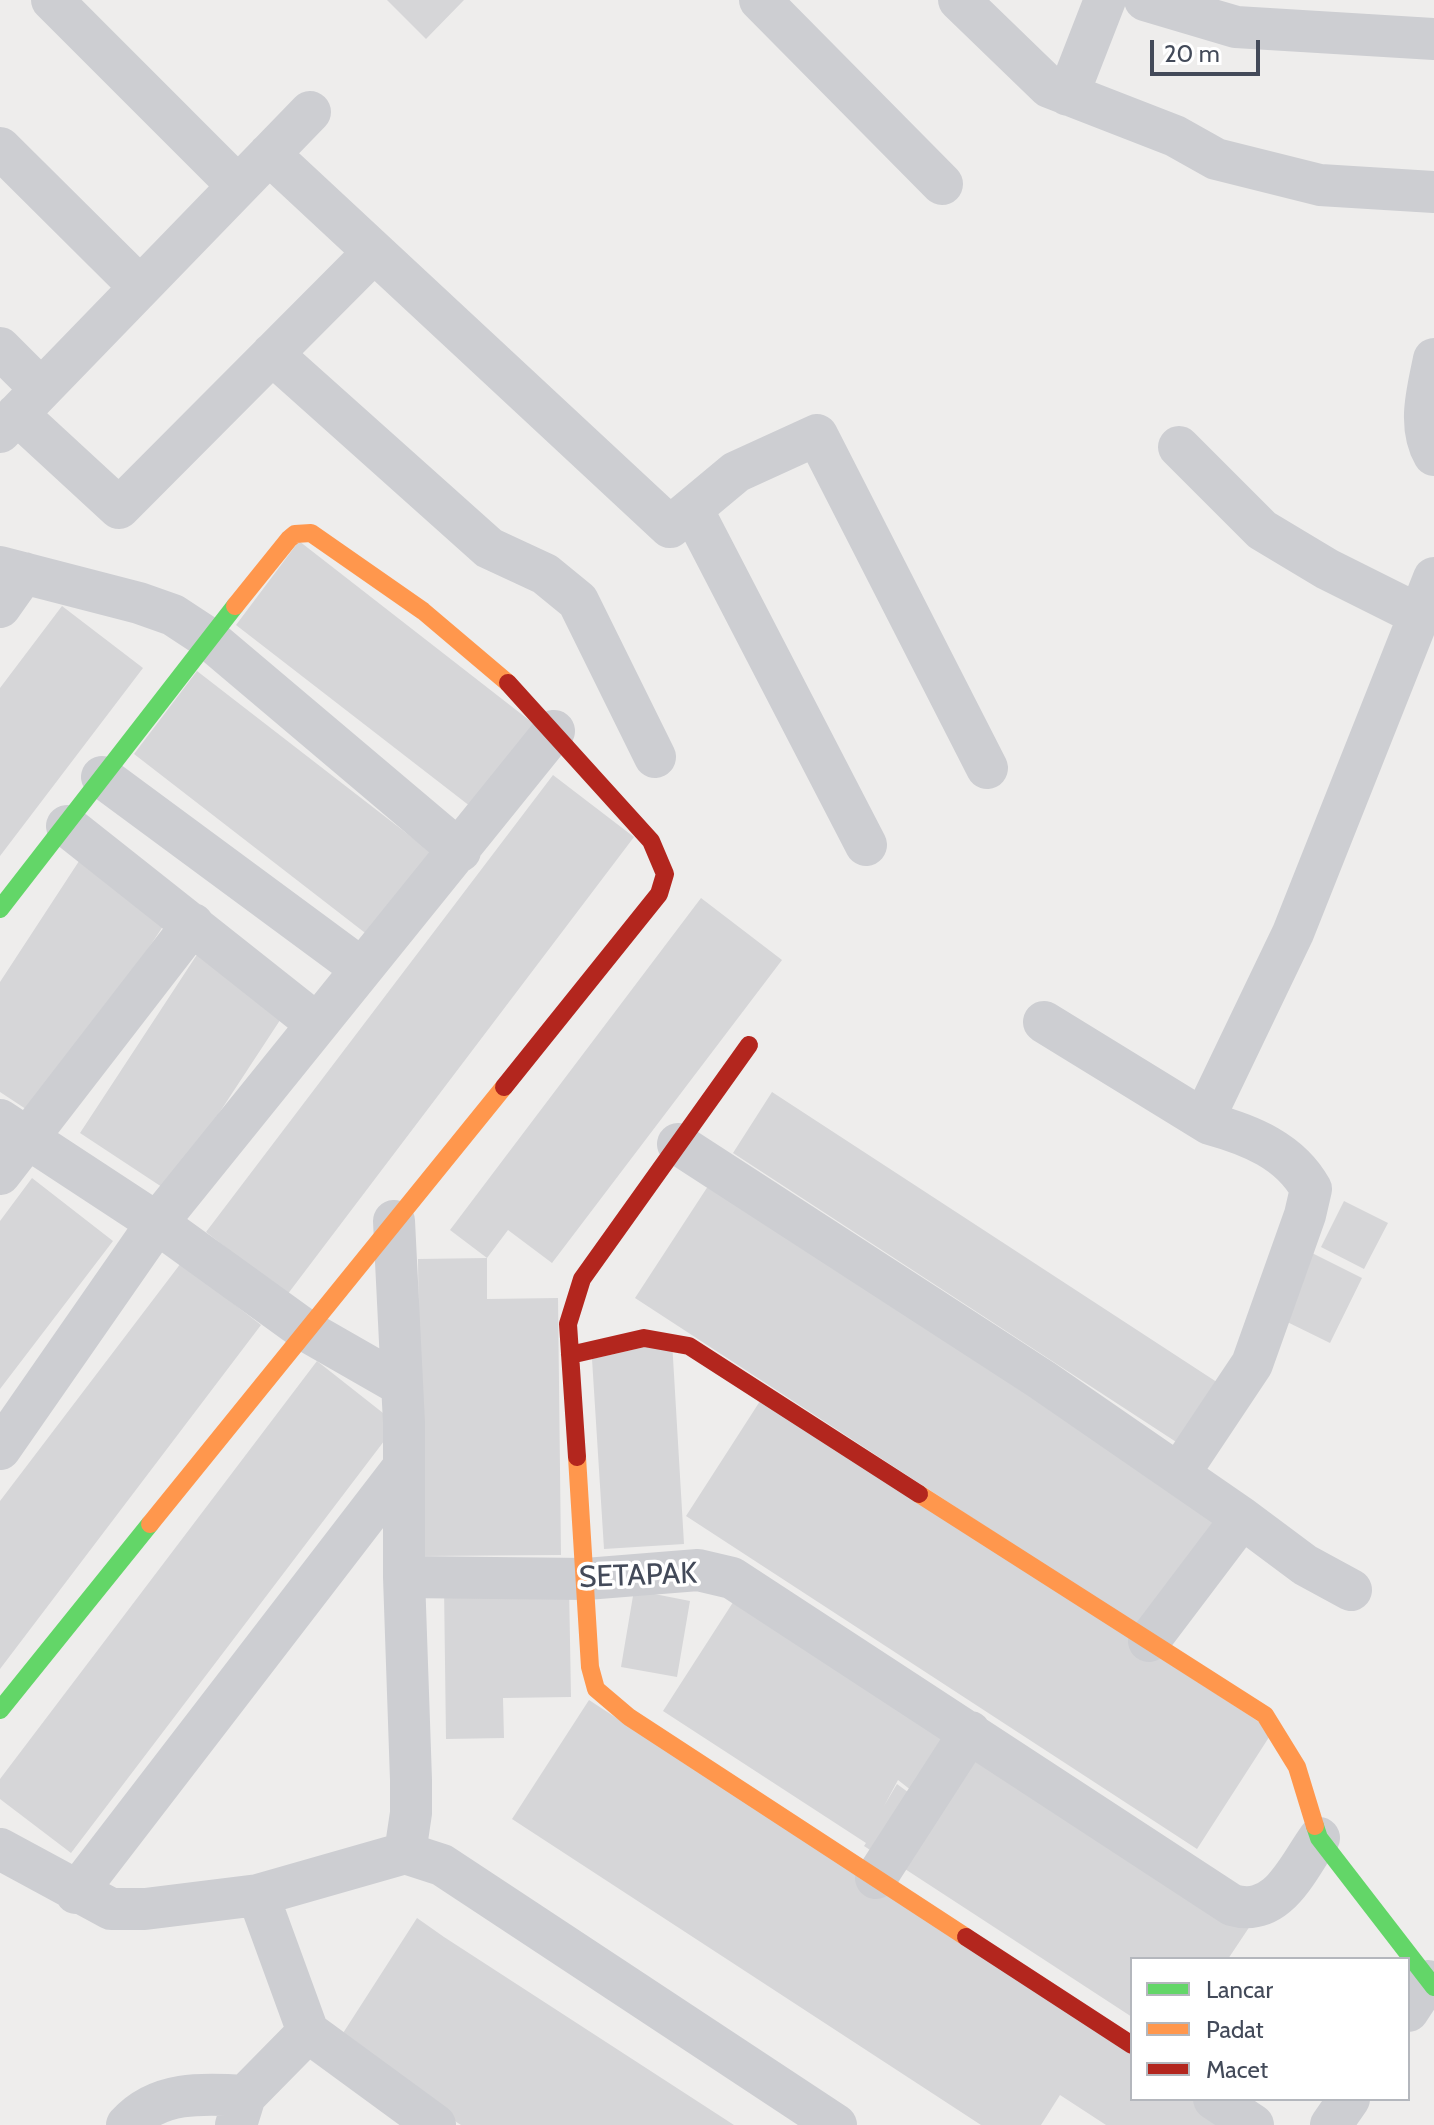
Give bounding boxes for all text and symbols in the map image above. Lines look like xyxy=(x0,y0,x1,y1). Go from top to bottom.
scale bar xyxy=(1154,24,1264,74)
text: 20 m xyxy=(1164,39,1220,68)
street label: SETAPAK xyxy=(578,1556,698,1596)
legend xyxy=(1130,1957,1410,2101)
text: Lancar xyxy=(1206,1975,1273,2004)
text: Padat xyxy=(1206,2015,1264,2044)
text: Macet xyxy=(1206,2055,1268,2084)

